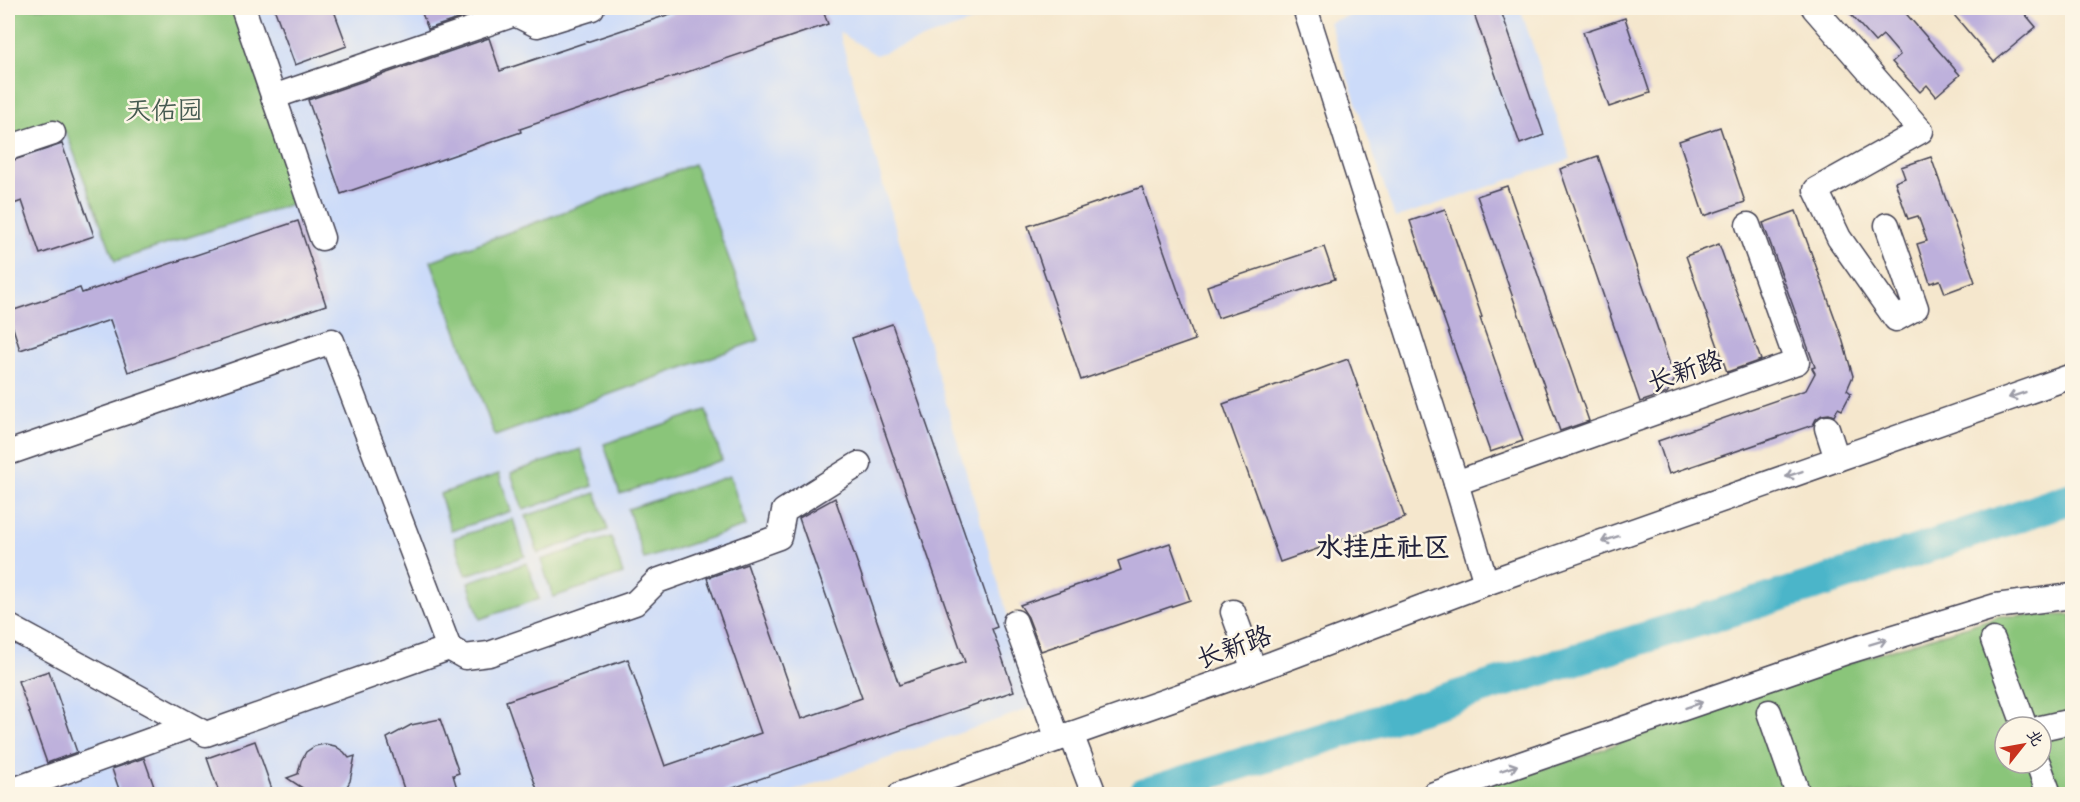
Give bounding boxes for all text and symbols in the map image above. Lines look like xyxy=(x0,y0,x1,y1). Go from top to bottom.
park label: 天佑园 xyxy=(125,94,203,127)
street label: 长新路 xyxy=(1643,343,1727,399)
one-way arrow xyxy=(2008,391,2027,402)
one-way arrow xyxy=(1785,469,1804,480)
district label: 水挂庄社区 xyxy=(1316,530,1451,564)
one-way arrow xyxy=(1601,534,1620,545)
street label: 长新路 xyxy=(1192,618,1276,676)
one-way arrow xyxy=(1868,636,1887,647)
one-way arrow xyxy=(1684,698,1703,709)
north arrow xyxy=(1993,715,2053,775)
text: 北 xyxy=(2022,726,2048,750)
one-way arrow xyxy=(1499,762,1518,773)

